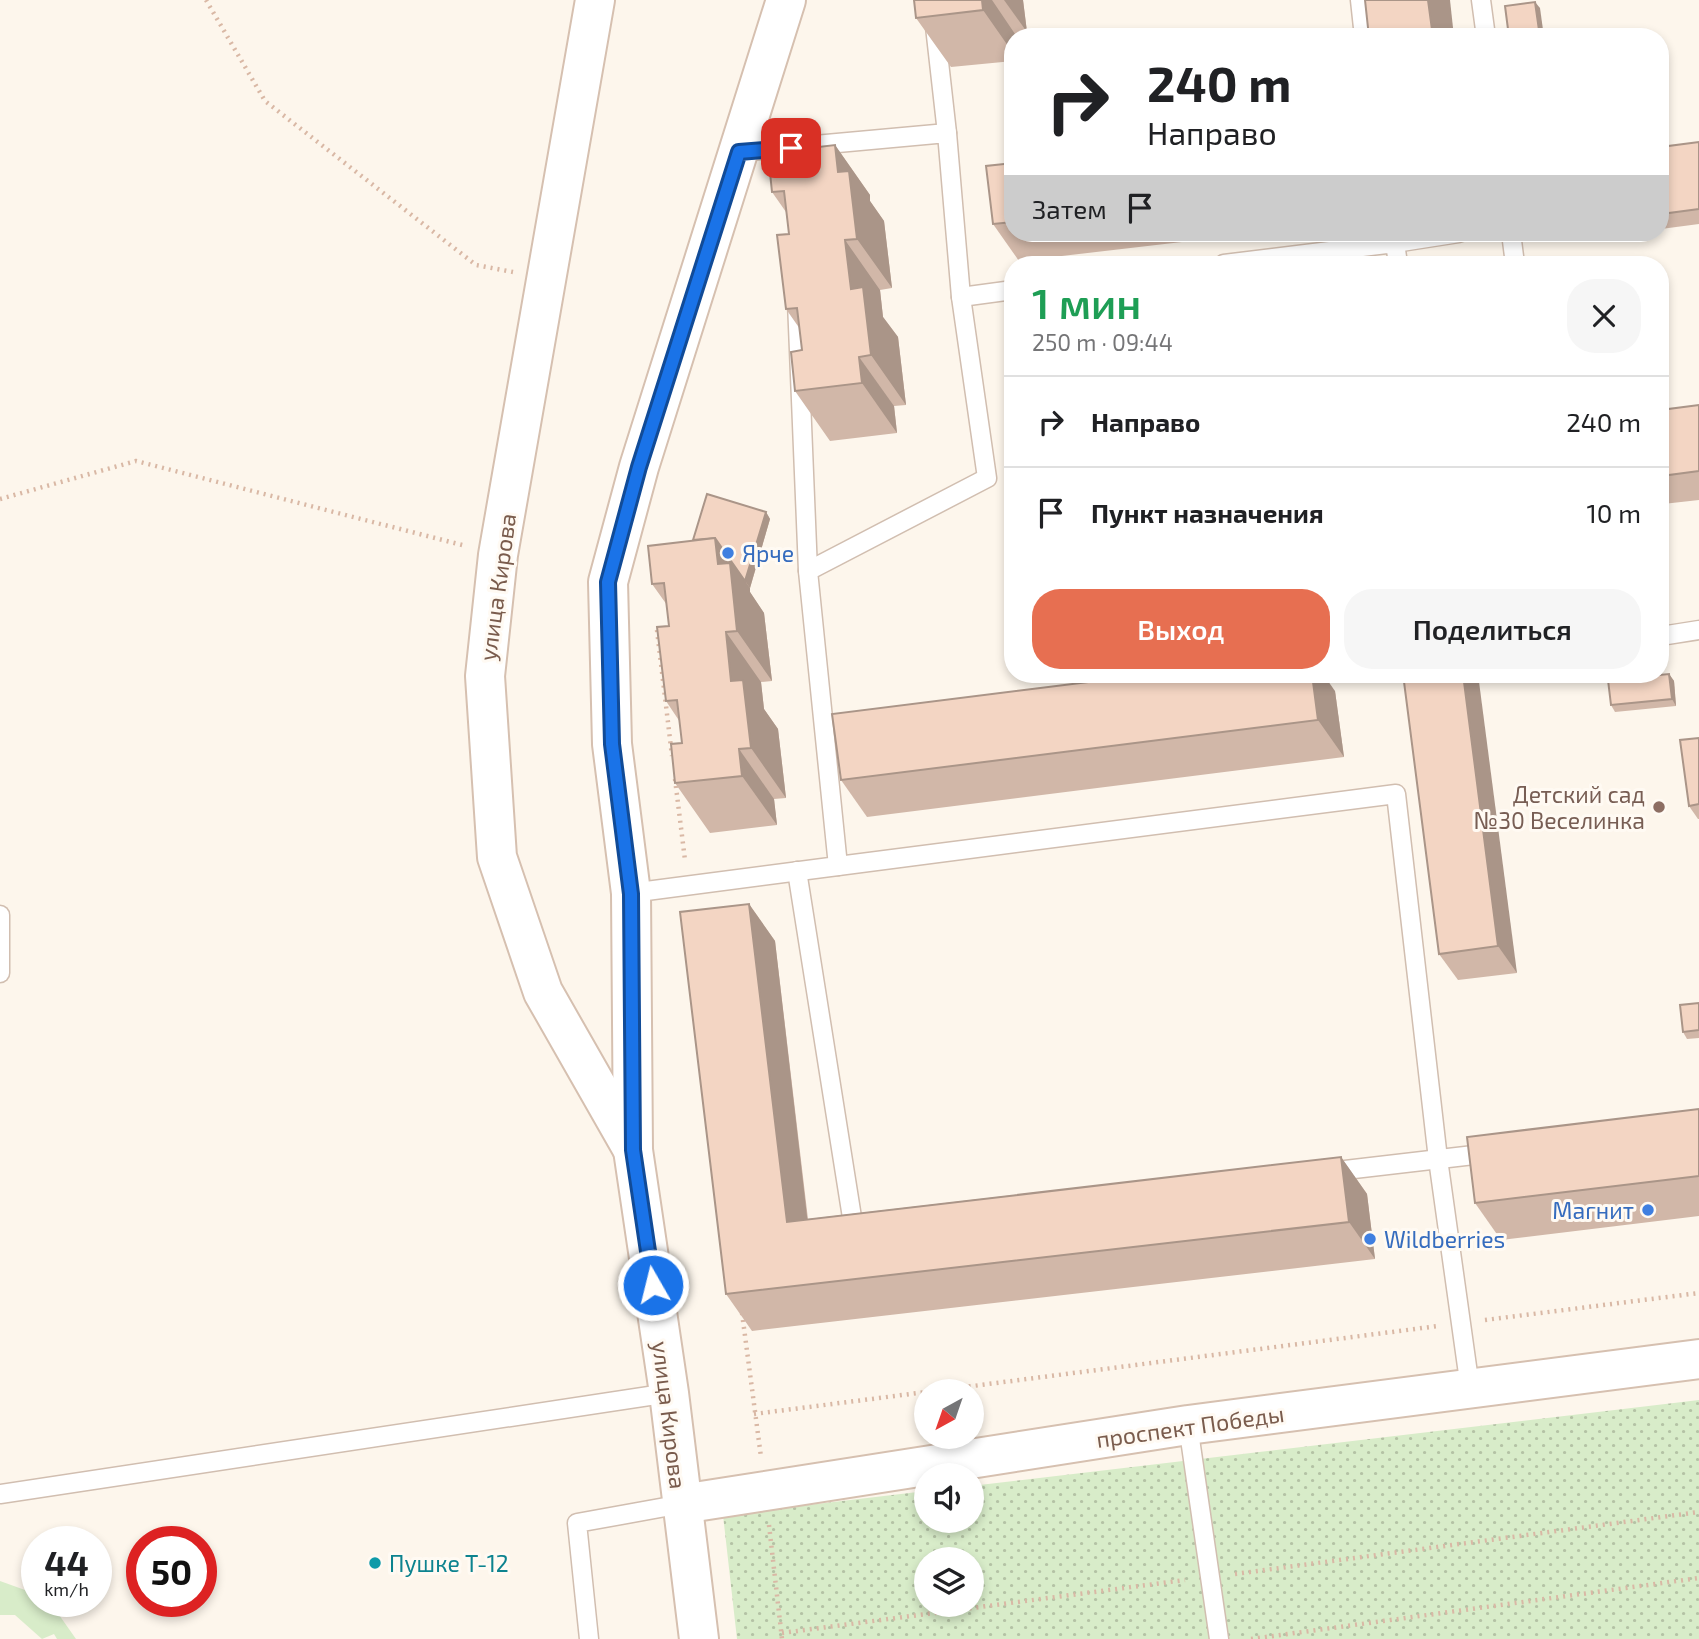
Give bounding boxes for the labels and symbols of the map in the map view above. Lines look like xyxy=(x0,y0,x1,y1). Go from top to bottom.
pin xyxy=(761,118,821,178)
street label: улица Кирова xyxy=(473,511,522,663)
place label: Ярче xyxy=(742,539,794,567)
marker: Ярче xyxy=(720,545,736,561)
place label: Детский сад №30 Веселинка xyxy=(1474,780,1645,834)
marker: Детский сад №30 Веселинка xyxy=(1651,799,1667,815)
place label: Магнит xyxy=(1552,1196,1634,1224)
marker: Магнит xyxy=(1640,1202,1656,1218)
place label: Wildberries xyxy=(1384,1225,1505,1253)
marker: Wildberries xyxy=(1362,1231,1378,1247)
position arrow xyxy=(616,1248,690,1322)
street label: улица Кирова xyxy=(646,1340,693,1491)
north arrow xyxy=(914,1379,984,1449)
street label: проспект Победы xyxy=(1094,1399,1286,1453)
speed limit sign: 50 xyxy=(126,1526,217,1617)
place label: Пушке Т-12 xyxy=(389,1549,509,1578)
marker: Пушке Т-12 xyxy=(367,1555,383,1571)

